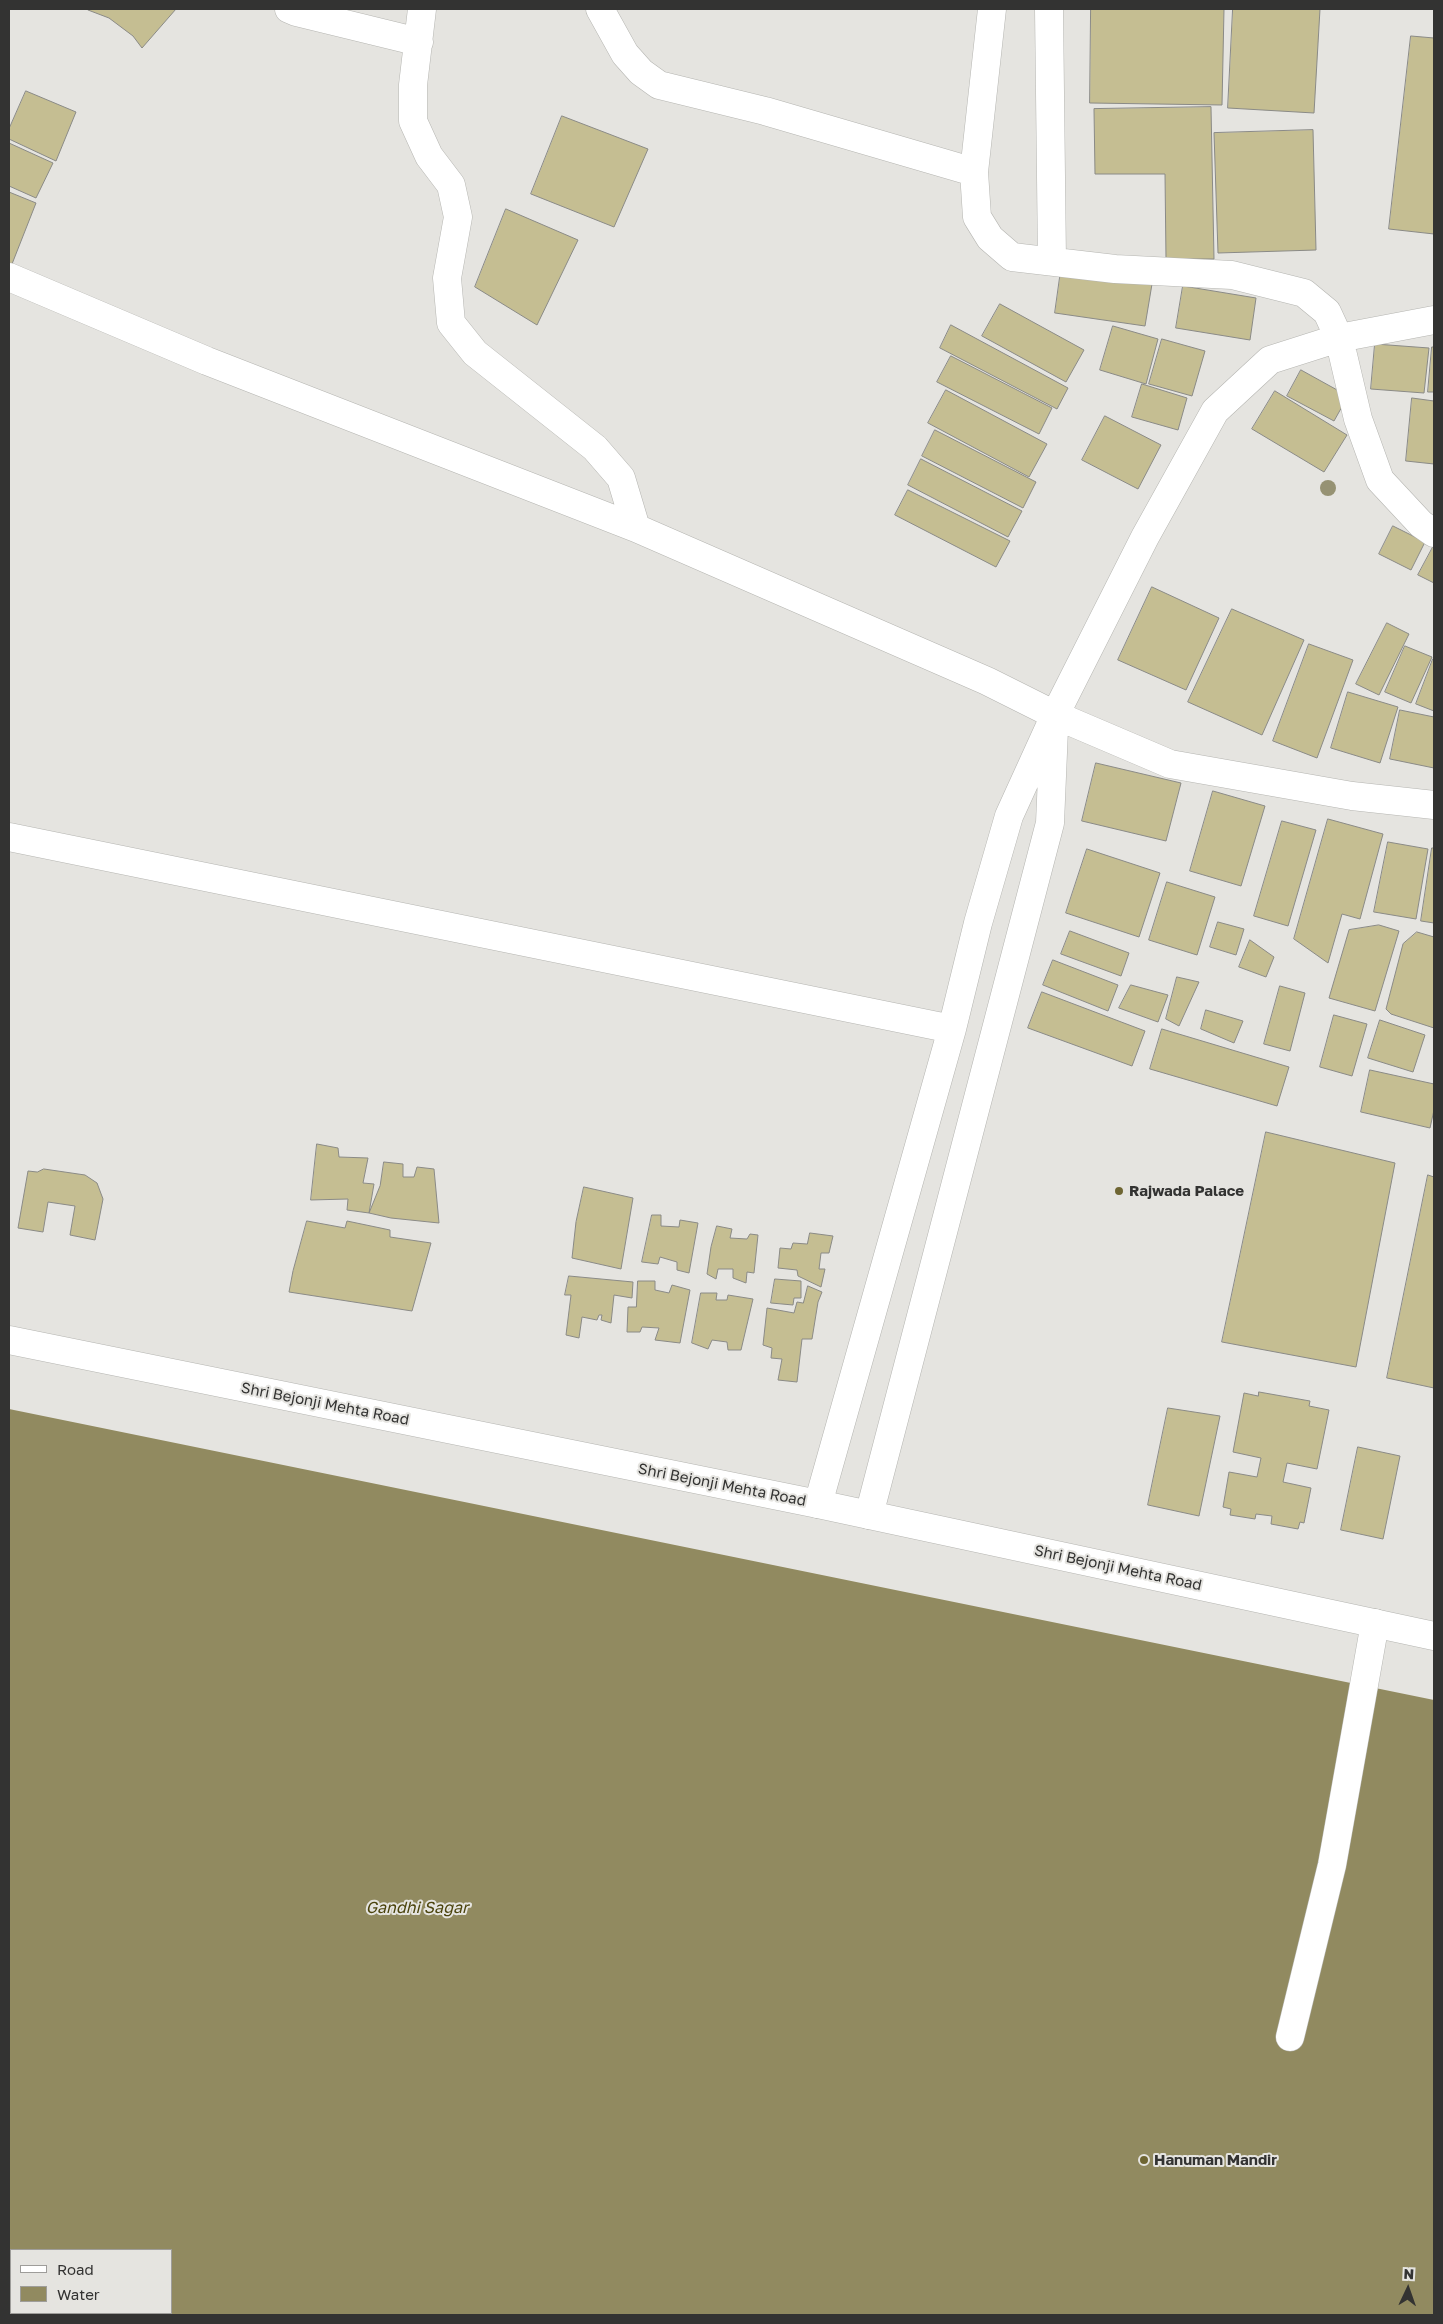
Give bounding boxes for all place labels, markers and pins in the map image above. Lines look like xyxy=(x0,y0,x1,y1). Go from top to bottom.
place label: Rajwada Palace xyxy=(1129,1182,1244,1200)
marker: Rajwada Palace xyxy=(1113,1185,1125,1197)
place label: Hanuman Mandir xyxy=(1154,2151,1277,2169)
marker: Hanuman Mandir xyxy=(1138,2154,1150,2166)

